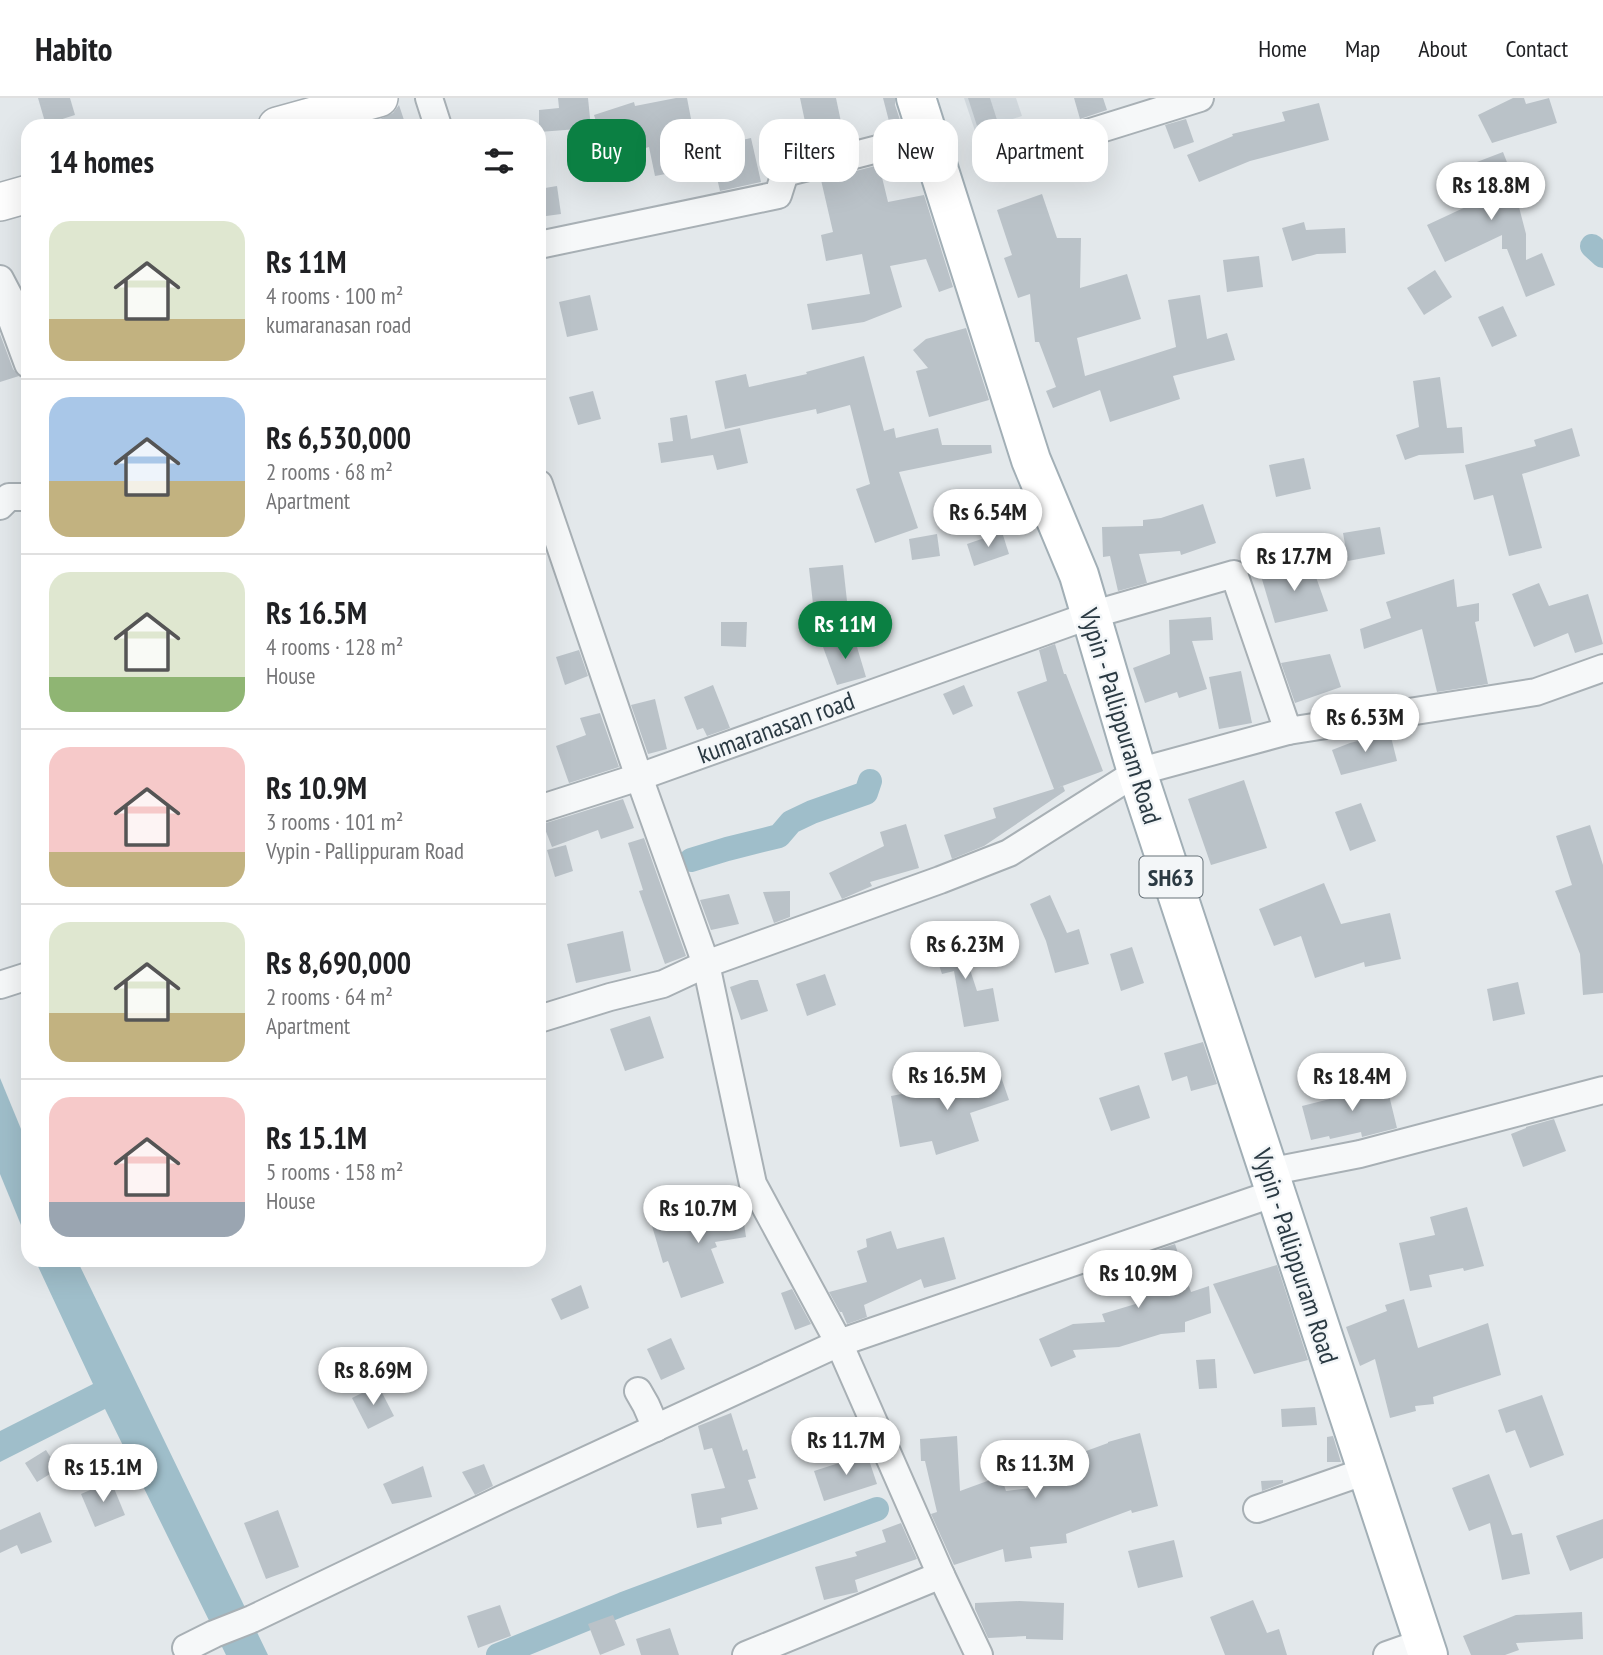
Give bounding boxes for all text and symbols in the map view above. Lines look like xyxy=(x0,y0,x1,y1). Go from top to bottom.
text: Habito xyxy=(35,27,113,70)
text: Home xyxy=(1258,33,1307,64)
text: Map xyxy=(1345,33,1380,64)
text: About xyxy=(1418,33,1467,64)
text: Contact xyxy=(1505,33,1568,64)
chip: Buy xyxy=(567,119,646,182)
chip: Rent xyxy=(660,119,745,182)
chip: Filters xyxy=(759,119,859,182)
chip: New xyxy=(873,119,958,182)
chip: Apartment xyxy=(972,119,1108,182)
text: 14 homes xyxy=(49,142,154,181)
icon: filters xyxy=(480,142,518,180)
pin: Rs 18.8M xyxy=(1419,162,1563,222)
text: Rs 18.8M xyxy=(1452,170,1530,199)
text: Rs 11M xyxy=(266,242,346,281)
icon: home xyxy=(105,249,189,333)
text: 4 rooms · 100 m² xyxy=(266,281,403,310)
text: kumaranasan road xyxy=(266,310,411,339)
text: Rs 6,530,000 xyxy=(266,418,411,457)
icon: home xyxy=(105,425,189,509)
text: 2 rooms · 68 m² xyxy=(266,457,393,486)
text: Apartment xyxy=(266,486,350,515)
pin: Rs 6.54M xyxy=(916,490,1060,549)
text: Rs 6.54M xyxy=(949,497,1027,526)
pin: Rs 17.7M xyxy=(1222,533,1366,593)
text: Rs 17.7M xyxy=(1256,541,1332,570)
text: Rs 16.5M xyxy=(266,593,367,632)
icon: home xyxy=(105,600,189,684)
pin: Rs 11M xyxy=(788,602,902,661)
street label: Vypin - Pallippuram Road xyxy=(1072,603,1169,828)
text: Rs 11M xyxy=(814,609,876,638)
text: 4 rooms · 128 m² xyxy=(266,632,403,661)
text: House xyxy=(266,661,316,690)
street label: kumaranasan road xyxy=(693,683,859,771)
pin: Rs 6.53M xyxy=(1293,694,1437,754)
text: Rs 6.53M xyxy=(1326,702,1404,731)
text: Rs 10.9M xyxy=(266,768,367,807)
icon: home xyxy=(105,775,189,859)
text: 3 rooms · 101 m² xyxy=(266,807,403,836)
text: Vypin - Pallippuram Road xyxy=(266,836,464,865)
road number: SH63 xyxy=(1140,856,1202,898)
pin: Rs 6.23M xyxy=(893,922,1037,981)
text: Rs 6.23M xyxy=(926,929,1004,958)
text: Rs 8,690,000 xyxy=(266,943,411,982)
icon: home xyxy=(105,950,189,1034)
text: 2 rooms · 64 m² xyxy=(266,982,393,1011)
text: Apartment xyxy=(266,1011,350,1040)
pin: Rs 16.5M xyxy=(875,1052,1019,1112)
pin: Rs 18.4M xyxy=(1280,1054,1424,1113)
text: Rs 16.5M xyxy=(908,1060,986,1089)
text: Rs 18.4M xyxy=(1313,1061,1391,1090)
text: Rs 15.1M xyxy=(266,1118,367,1157)
icon: home xyxy=(105,1125,189,1209)
street label: Vypin - Pallippuram Road xyxy=(1245,1144,1346,1368)
text: 5 rooms · 158 m² xyxy=(266,1157,403,1186)
text: House xyxy=(266,1186,316,1215)
pin: Rs 10.7M xyxy=(626,1186,770,1245)
text: Rs 10.7M xyxy=(659,1193,737,1222)
pin: Rs 10.9M xyxy=(1066,1250,1210,1310)
text: Rs 10.9M xyxy=(1099,1258,1177,1287)
pin: Rs 8.69M xyxy=(301,1348,445,1407)
text: Rs 8.69M xyxy=(334,1355,412,1384)
pin: Rs 11.7M xyxy=(774,1418,918,1477)
text: Rs 11.7M xyxy=(807,1425,885,1454)
pin: Rs 11.3M xyxy=(963,1440,1107,1500)
pin: Rs 15.1M xyxy=(31,1444,175,1504)
text: Rs 11.3M xyxy=(996,1448,1074,1477)
text: Rs 15.1M xyxy=(64,1452,142,1481)

